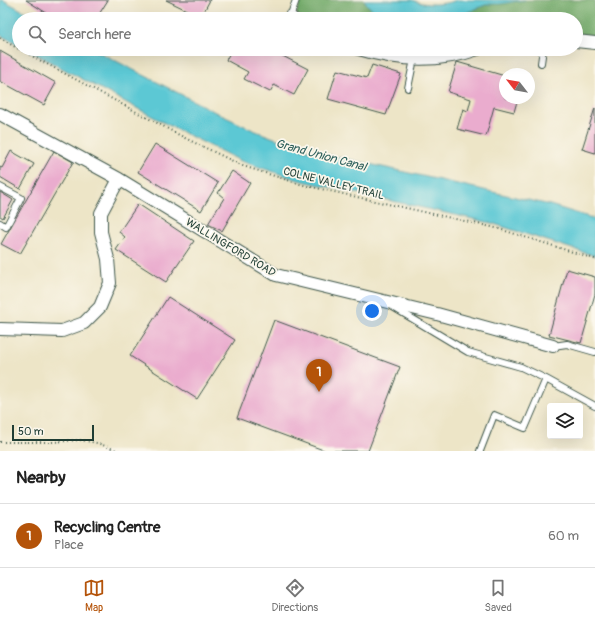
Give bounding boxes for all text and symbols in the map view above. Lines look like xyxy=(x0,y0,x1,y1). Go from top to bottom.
search box xyxy=(12,12,583,56)
icon: search xyxy=(26,23,48,45)
text: Search here xyxy=(58,25,131,44)
north arrow xyxy=(499,68,535,104)
water label: Grand Union Canal xyxy=(274,136,369,175)
street label: COLNE VALLEY TRAIL xyxy=(282,165,386,202)
street label: WALLINGFORD ROAD xyxy=(183,215,278,280)
your location xyxy=(362,301,382,321)
pin: 1 xyxy=(306,359,332,392)
map controls xyxy=(547,403,583,439)
button: layers xyxy=(547,403,583,439)
scale bar xyxy=(12,423,94,442)
text: 50 m xyxy=(18,425,44,438)
text: Nearby xyxy=(16,467,65,488)
text: Recycling Centre xyxy=(54,518,160,537)
text: 1 xyxy=(26,528,32,544)
text: 60 m xyxy=(548,528,579,544)
text: Place xyxy=(54,537,83,553)
tab: Map xyxy=(83,577,105,614)
tab: Directions xyxy=(271,577,318,614)
tab: Saved xyxy=(485,577,512,614)

